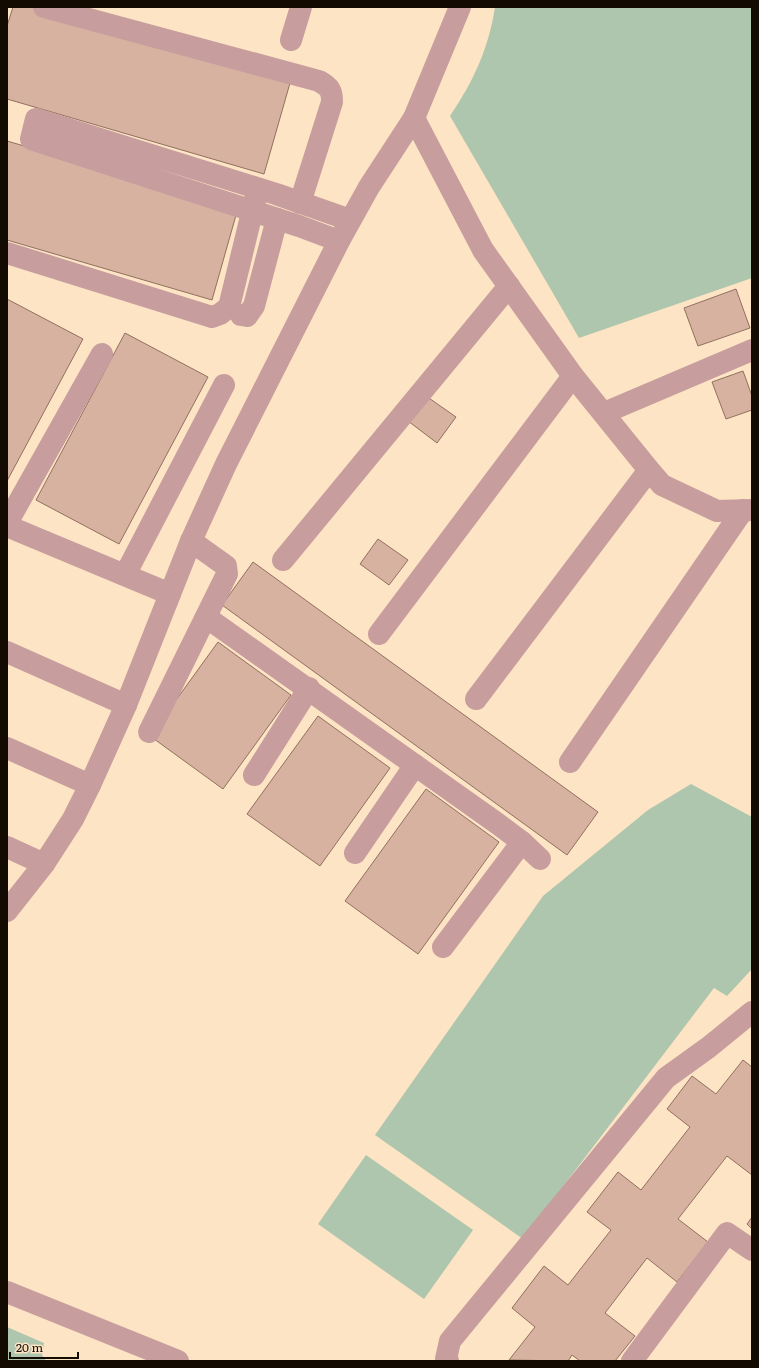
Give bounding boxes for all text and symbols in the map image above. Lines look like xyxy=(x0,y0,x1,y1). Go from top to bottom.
scale bar xyxy=(10,1334,78,1360)
text: 20 m xyxy=(16,1338,43,1356)

